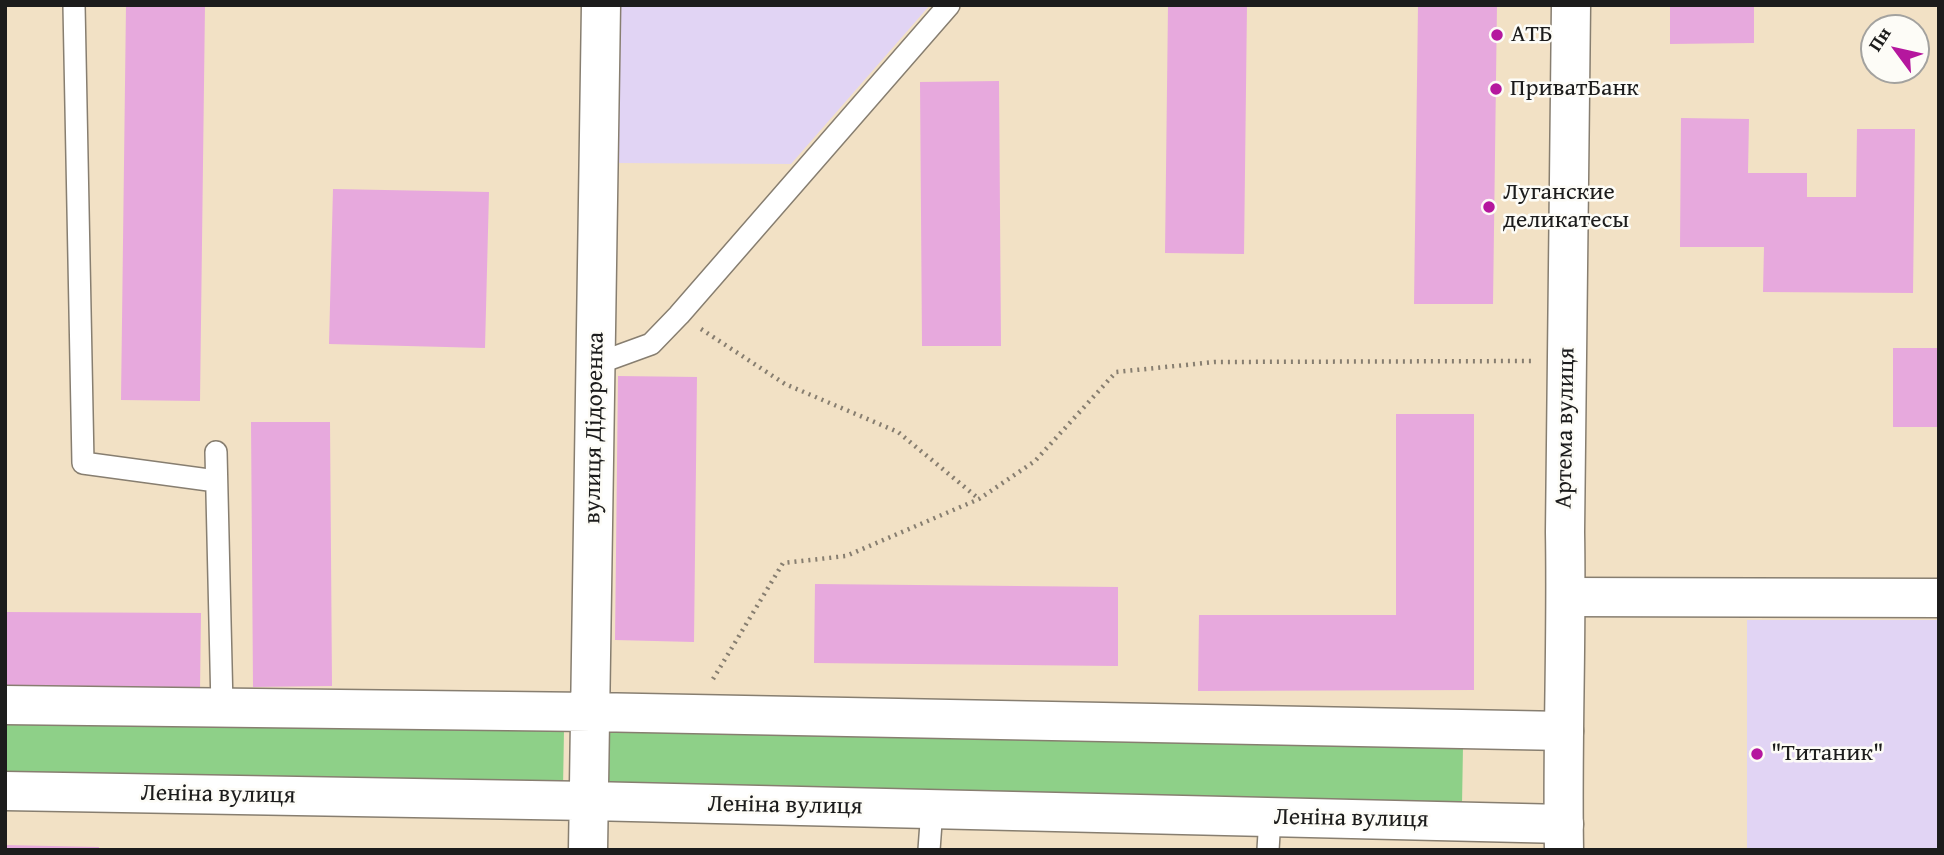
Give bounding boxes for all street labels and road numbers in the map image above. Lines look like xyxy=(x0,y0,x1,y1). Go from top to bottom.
street label: вулиця Дідоренка xyxy=(579,332,611,524)
street label: Артема вулиця xyxy=(1550,347,1582,509)
street label: Леніна вулиця xyxy=(140,779,296,811)
street label: Леніна вулиця xyxy=(707,790,863,822)
street label: Леніна вулиця xyxy=(1273,803,1429,835)

